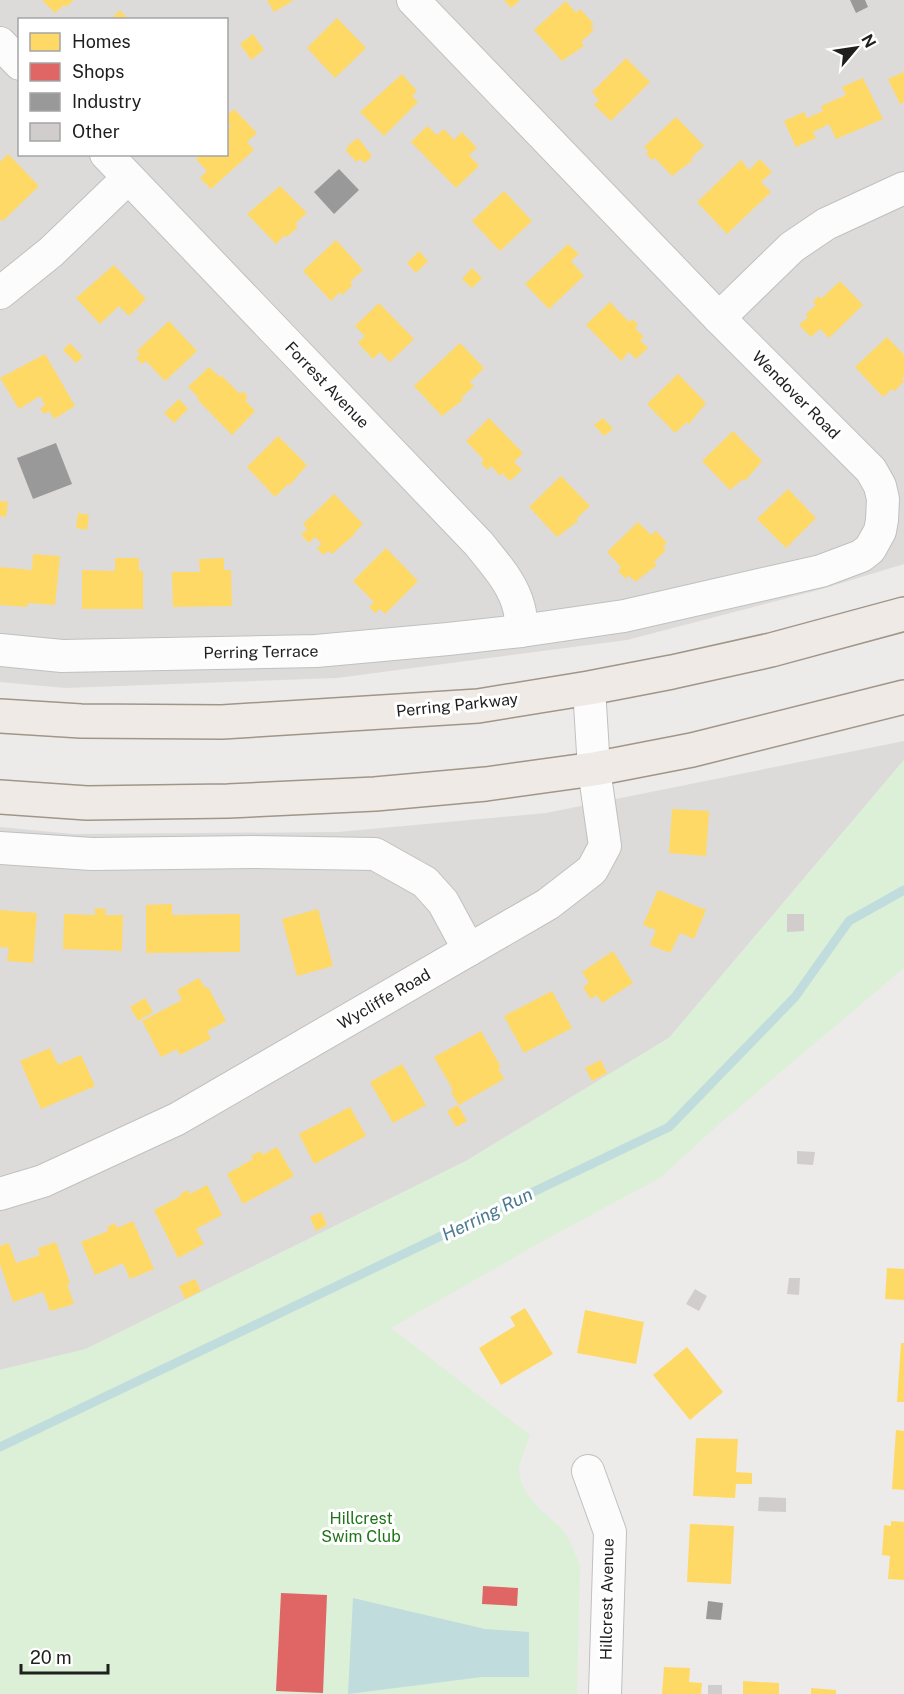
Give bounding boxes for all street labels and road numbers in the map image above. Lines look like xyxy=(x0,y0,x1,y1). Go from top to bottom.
street label: Forrest Avenue xyxy=(281,338,373,432)
street label: Wendover Road xyxy=(748,347,844,443)
street label: Perring Terrace xyxy=(203,641,319,663)
street label: Perring Parkway xyxy=(395,689,519,721)
street label: Wycliffe Road xyxy=(334,965,434,1033)
street label: Hillcrest Avenue xyxy=(596,1538,618,1660)

